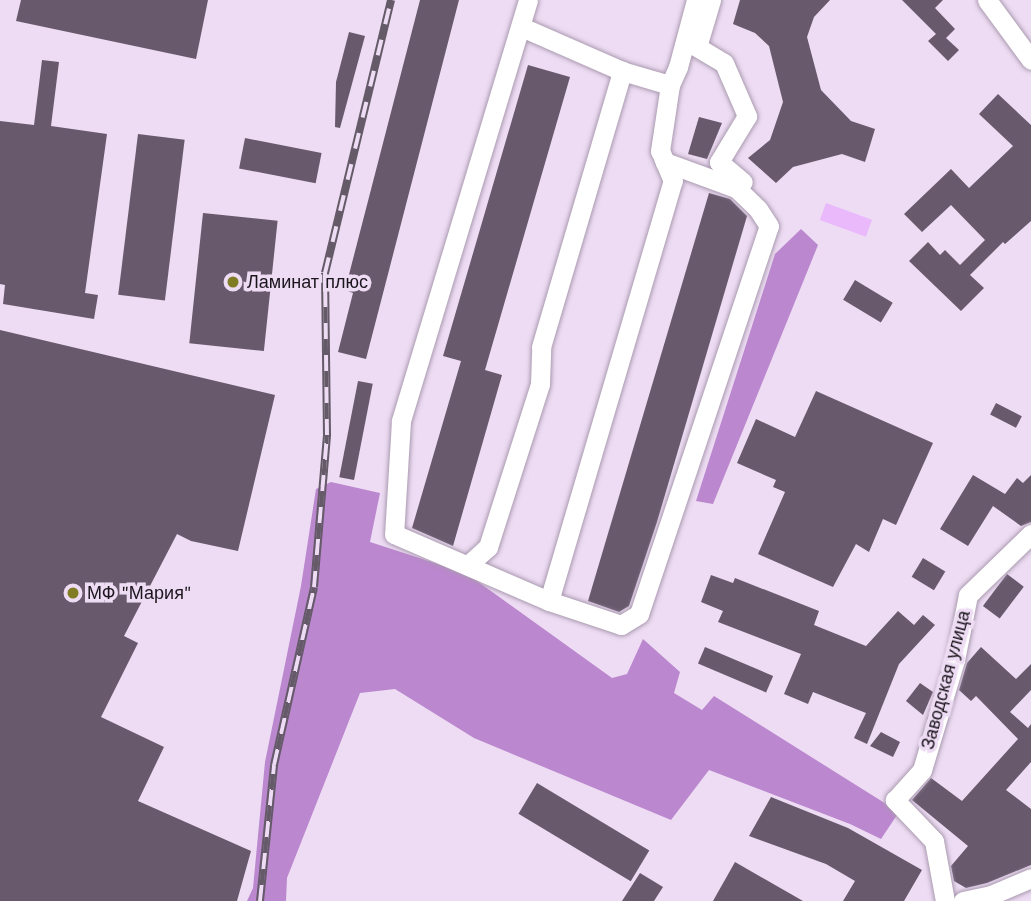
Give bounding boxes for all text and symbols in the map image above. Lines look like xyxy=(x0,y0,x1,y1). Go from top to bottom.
place label: Ламинат плюс xyxy=(247,271,368,293)
marker: Ламинат плюс xyxy=(225,274,241,290)
place label: МФ "Мария" xyxy=(87,582,191,604)
marker: МФ "Мария" xyxy=(65,585,81,601)
street label: Заводская улица xyxy=(917,608,975,752)

